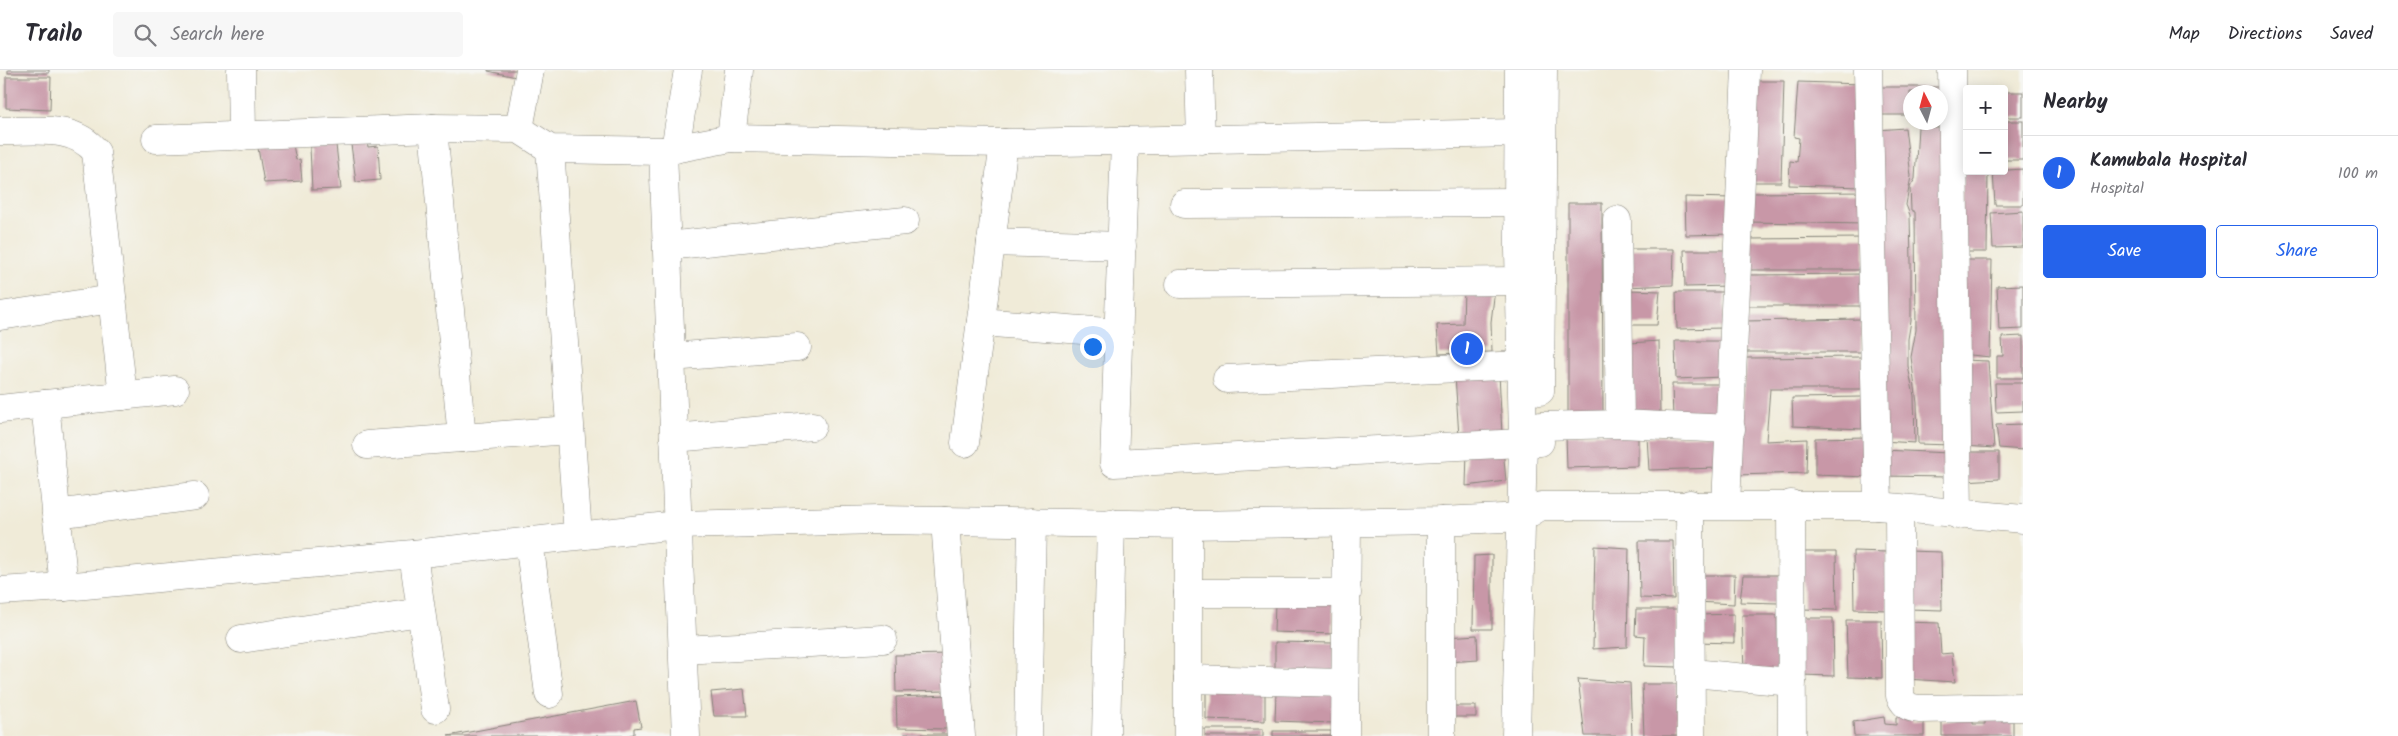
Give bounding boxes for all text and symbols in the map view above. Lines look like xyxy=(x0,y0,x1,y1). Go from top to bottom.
search box xyxy=(113,12,463,57)
text: Trailo xyxy=(25,15,83,54)
text: Search here xyxy=(171,20,264,50)
text: Map xyxy=(2168,20,2200,49)
text: Directions xyxy=(2228,20,2302,49)
text: Saved xyxy=(2330,20,2373,49)
icon: search xyxy=(131,21,159,49)
north arrow xyxy=(1903,85,1948,130)
map controls xyxy=(1963,85,2008,175)
button: + xyxy=(1963,85,2008,130)
text: Nearby xyxy=(2043,86,2108,119)
button: − xyxy=(1963,130,2008,175)
text: Kamubala Hospital xyxy=(2090,146,2247,176)
text: 1 xyxy=(2057,161,2061,186)
text: 100 m xyxy=(2338,161,2378,186)
text: Hospital xyxy=(2090,176,2144,201)
button: Save xyxy=(2043,225,2206,278)
button: Share xyxy=(2216,225,2378,278)
pin: 1 xyxy=(1451,330,1483,368)
your location xyxy=(1080,334,1106,360)

